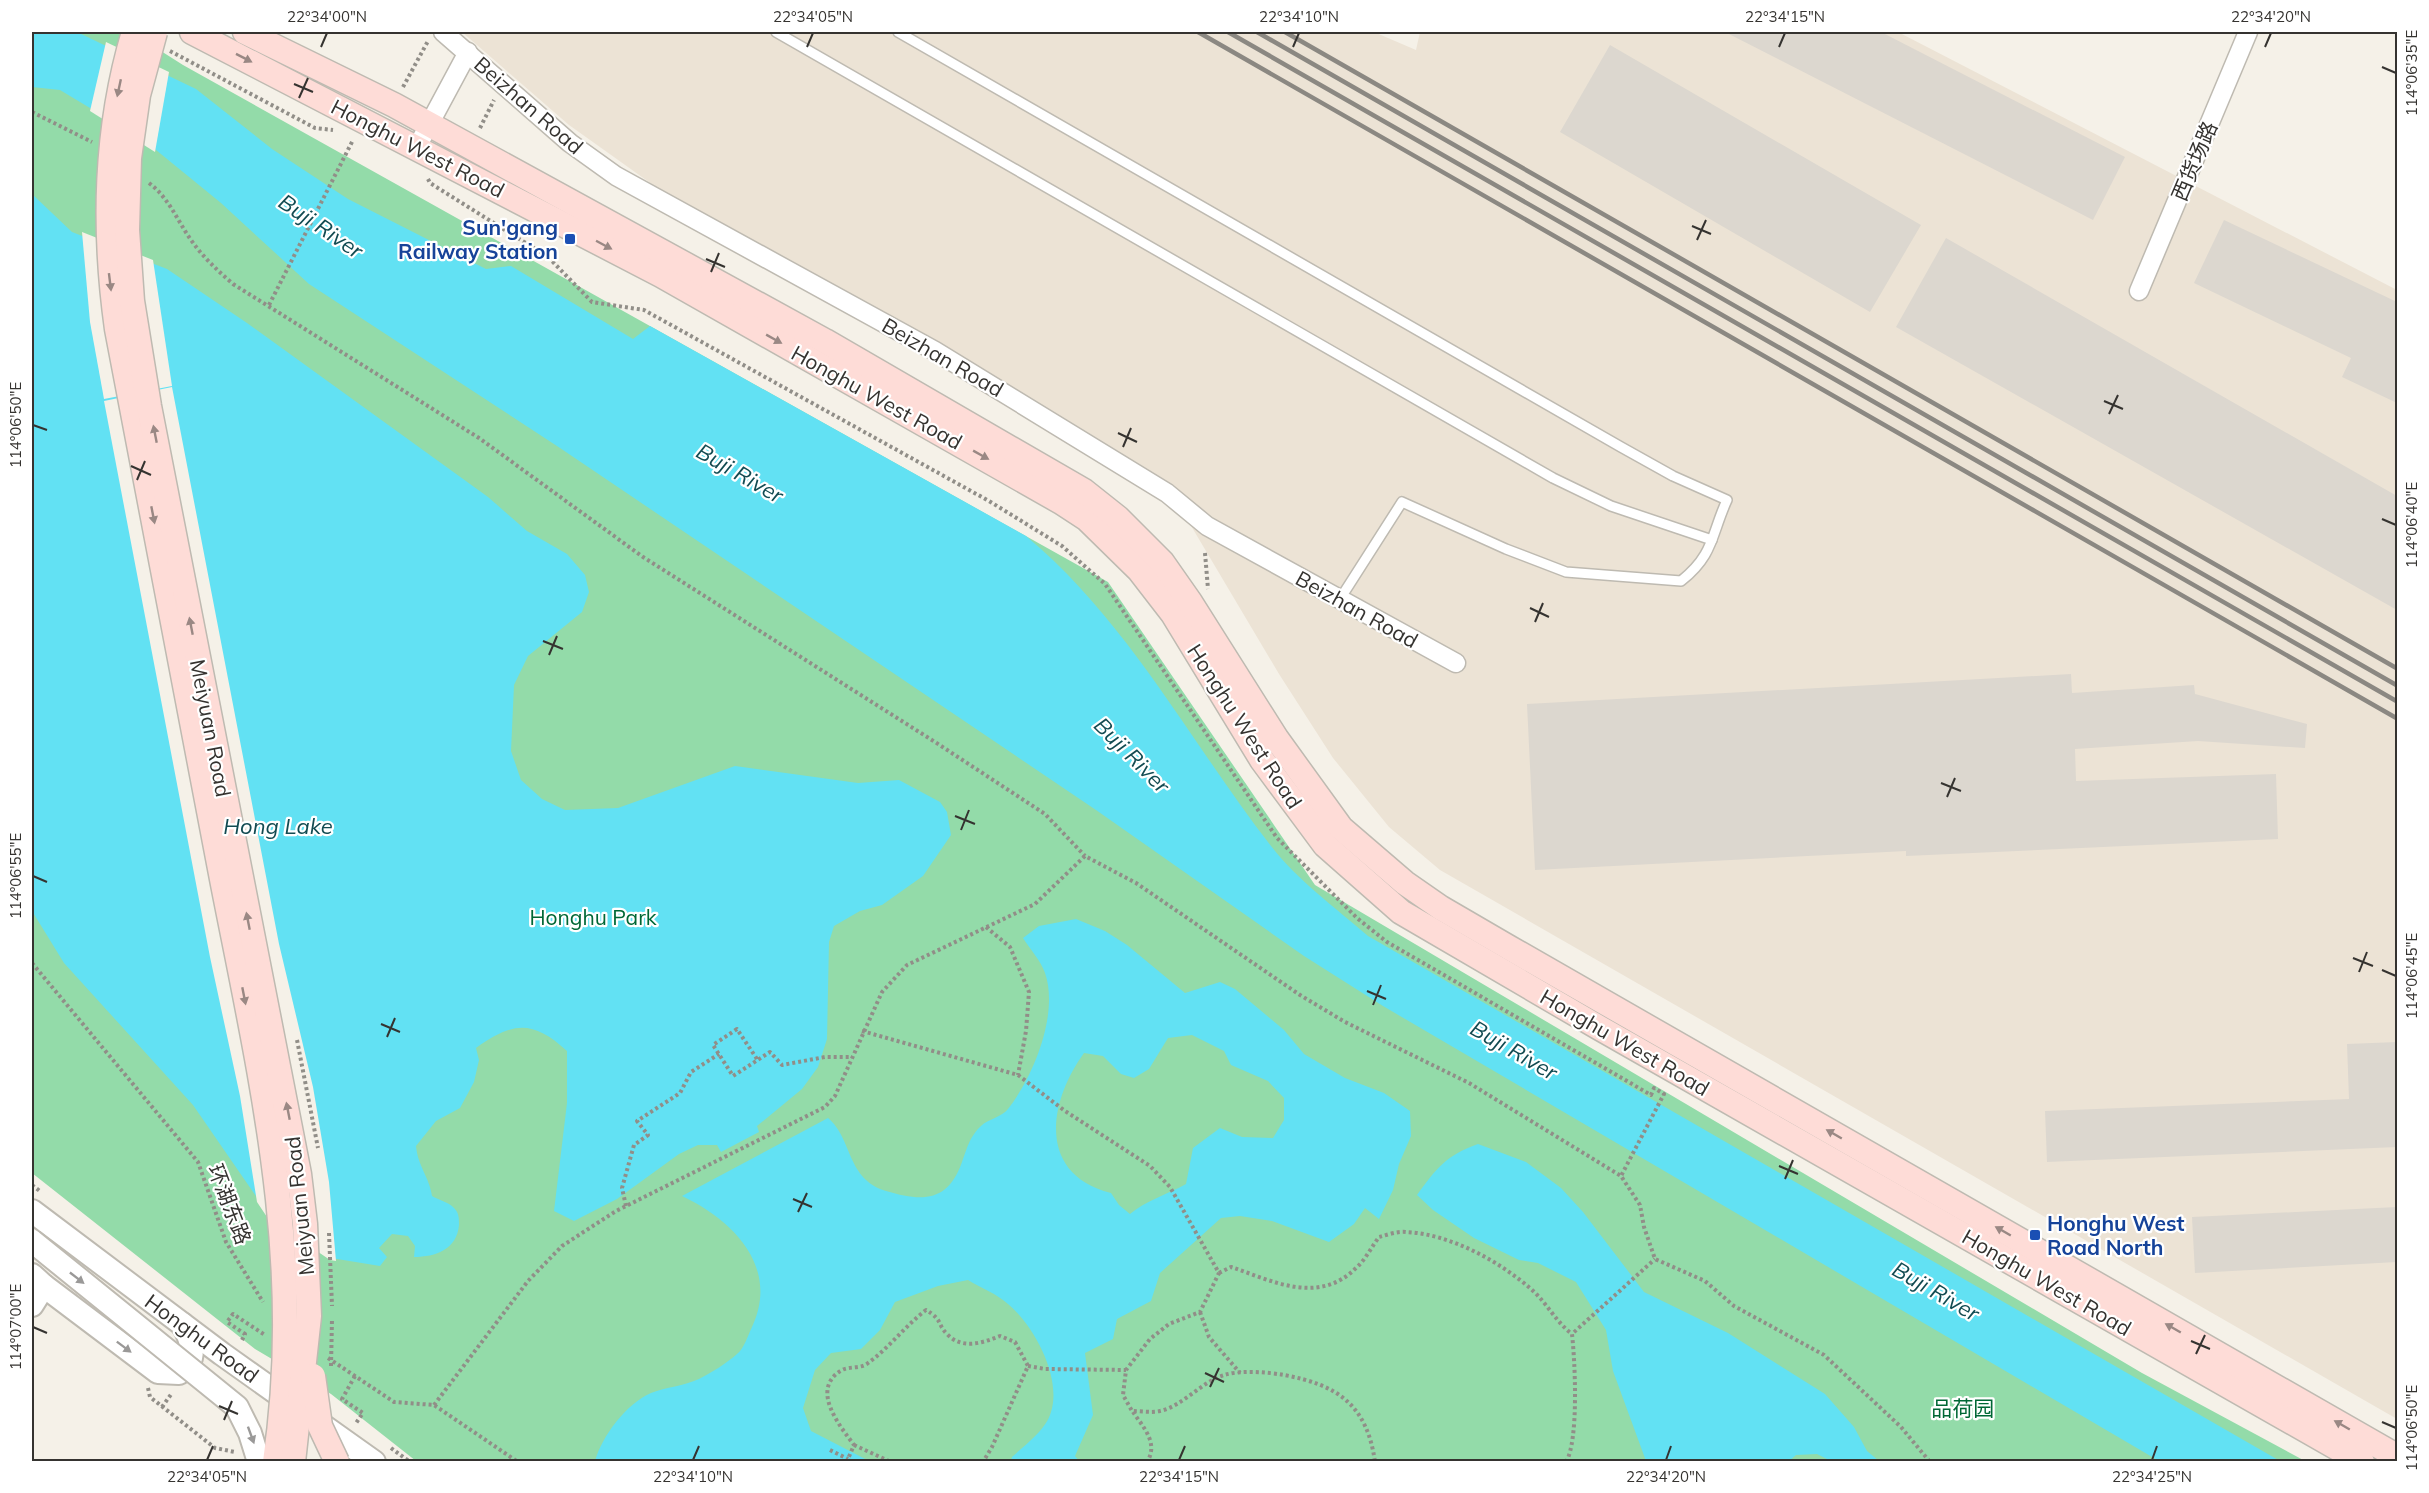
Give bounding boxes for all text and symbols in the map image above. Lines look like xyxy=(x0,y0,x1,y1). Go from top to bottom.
text: 22°34'00"N xyxy=(287,7,367,26)
text: 22°34'05"N xyxy=(773,7,853,26)
text: 22°34'10"N xyxy=(1259,7,1339,26)
text: 22°34'15"N xyxy=(1745,7,1825,26)
text: 22°34'20"N xyxy=(2231,7,2311,26)
text: 114°06'35"E xyxy=(2402,30,2421,116)
street label: Beizhan Road xyxy=(469,51,589,159)
one-way arrow xyxy=(236,53,253,63)
one-way arrow xyxy=(114,79,123,98)
street label: Honghu West Road xyxy=(327,93,509,203)
street label: 西货场路 xyxy=(2166,117,2222,205)
water label: Buji River xyxy=(273,188,369,265)
place label: Sun'gang Railway Station xyxy=(398,214,558,264)
marker: Sun'gang Railway Station xyxy=(563,232,577,246)
one-way arrow xyxy=(595,240,612,250)
one-way arrow xyxy=(106,273,115,292)
street label: Beizhan Road xyxy=(878,312,1008,402)
one-way arrow xyxy=(766,333,783,343)
street label: Honghu West Road xyxy=(787,339,967,455)
text: 114°06'50"E xyxy=(6,382,25,468)
one-way arrow xyxy=(150,425,159,444)
water label: Buji River xyxy=(692,437,789,510)
one-way arrow xyxy=(973,450,990,460)
text: 114°06'40"E xyxy=(2402,482,2421,568)
one-way arrow xyxy=(149,506,158,525)
street label: Beizhan Road xyxy=(1291,565,1423,653)
one-way arrow xyxy=(186,616,195,635)
street label: Honghu West Road xyxy=(1182,639,1308,813)
street label: Meiyuan Road xyxy=(185,657,237,799)
water label: Buji River xyxy=(1088,711,1176,799)
water label: Hong Lake xyxy=(223,812,333,840)
text: 114°06'55"E xyxy=(6,833,25,919)
park label: Honghu Park xyxy=(529,904,657,930)
one-way arrow xyxy=(243,911,252,930)
text: 114°06'45"E xyxy=(2402,933,2421,1019)
street label: Honghu West Road xyxy=(1536,983,1714,1101)
one-way arrow xyxy=(240,986,249,1005)
water label: Buji River xyxy=(1466,1014,1563,1087)
one-way arrow xyxy=(282,1102,292,1121)
one-way arrow xyxy=(1825,1129,1842,1139)
street label: Meiyuan Road xyxy=(279,1135,319,1277)
street label: 环湖东路 xyxy=(203,1160,257,1248)
place label: Honghu West Road North xyxy=(2047,1210,2184,1260)
street label: Honghu West Road xyxy=(1958,1223,2136,1341)
one-way arrow xyxy=(1994,1226,2011,1236)
marker: Honghu West Road North xyxy=(2028,1228,2042,1242)
water label: Buji River xyxy=(1888,1255,1985,1328)
one-way arrow xyxy=(70,1271,85,1283)
text: 114°07'00"E xyxy=(6,1284,25,1370)
street label: Honghu Road xyxy=(140,1288,264,1388)
one-way arrow xyxy=(2164,1323,2181,1333)
one-way arrow xyxy=(117,1340,132,1352)
text: 114°06'50"E xyxy=(2402,1385,2421,1471)
park label: 品荷园 xyxy=(1932,1395,1995,1421)
one-way arrow xyxy=(2333,1420,2350,1430)
one-way arrow xyxy=(246,1426,256,1444)
text: 22°34'05"N xyxy=(167,1467,247,1486)
text: 22°34'10"N xyxy=(653,1467,733,1486)
text: 22°34'15"N xyxy=(1139,1467,1219,1486)
text: 22°34'20"N xyxy=(1626,1467,1706,1486)
text: 22°34'25"N xyxy=(2112,1467,2192,1486)

